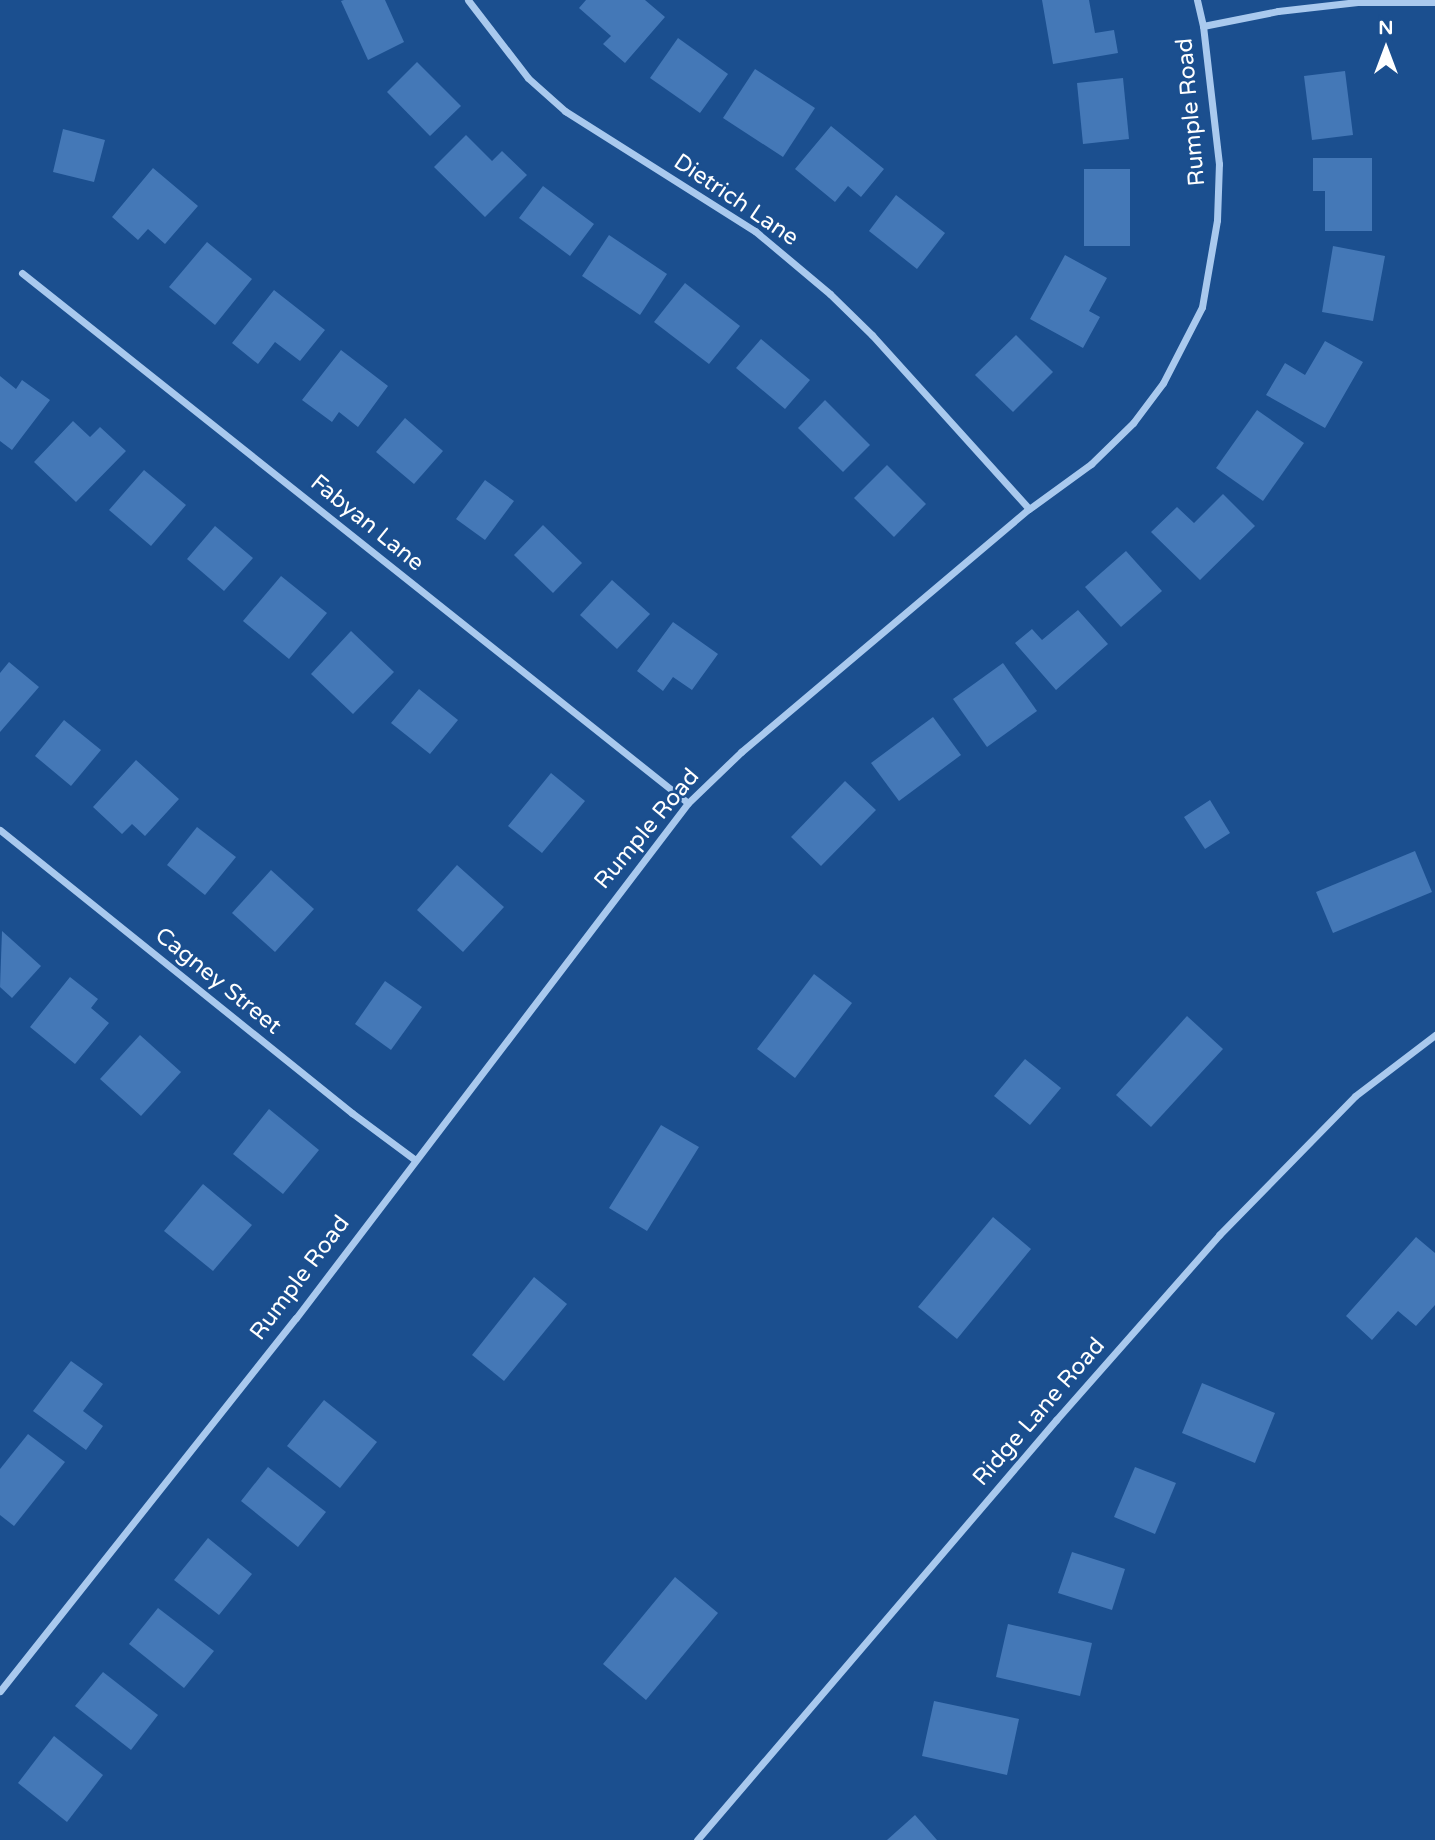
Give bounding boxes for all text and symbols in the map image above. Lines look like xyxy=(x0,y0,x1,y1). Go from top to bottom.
north arrow xyxy=(1351,14,1421,84)
text: N xyxy=(1378,17,1394,39)
street label: Rumple Road xyxy=(1171,37,1211,187)
street label: Dietrich Lane xyxy=(668,148,804,252)
street label: Fabyan Lane xyxy=(305,469,429,577)
street label: Rumple Road xyxy=(589,763,705,895)
street label: Cagney Street xyxy=(149,922,287,1040)
street label: Rumple Road xyxy=(244,1210,356,1346)
street label: Ridge Lane Road xyxy=(967,1332,1111,1492)

